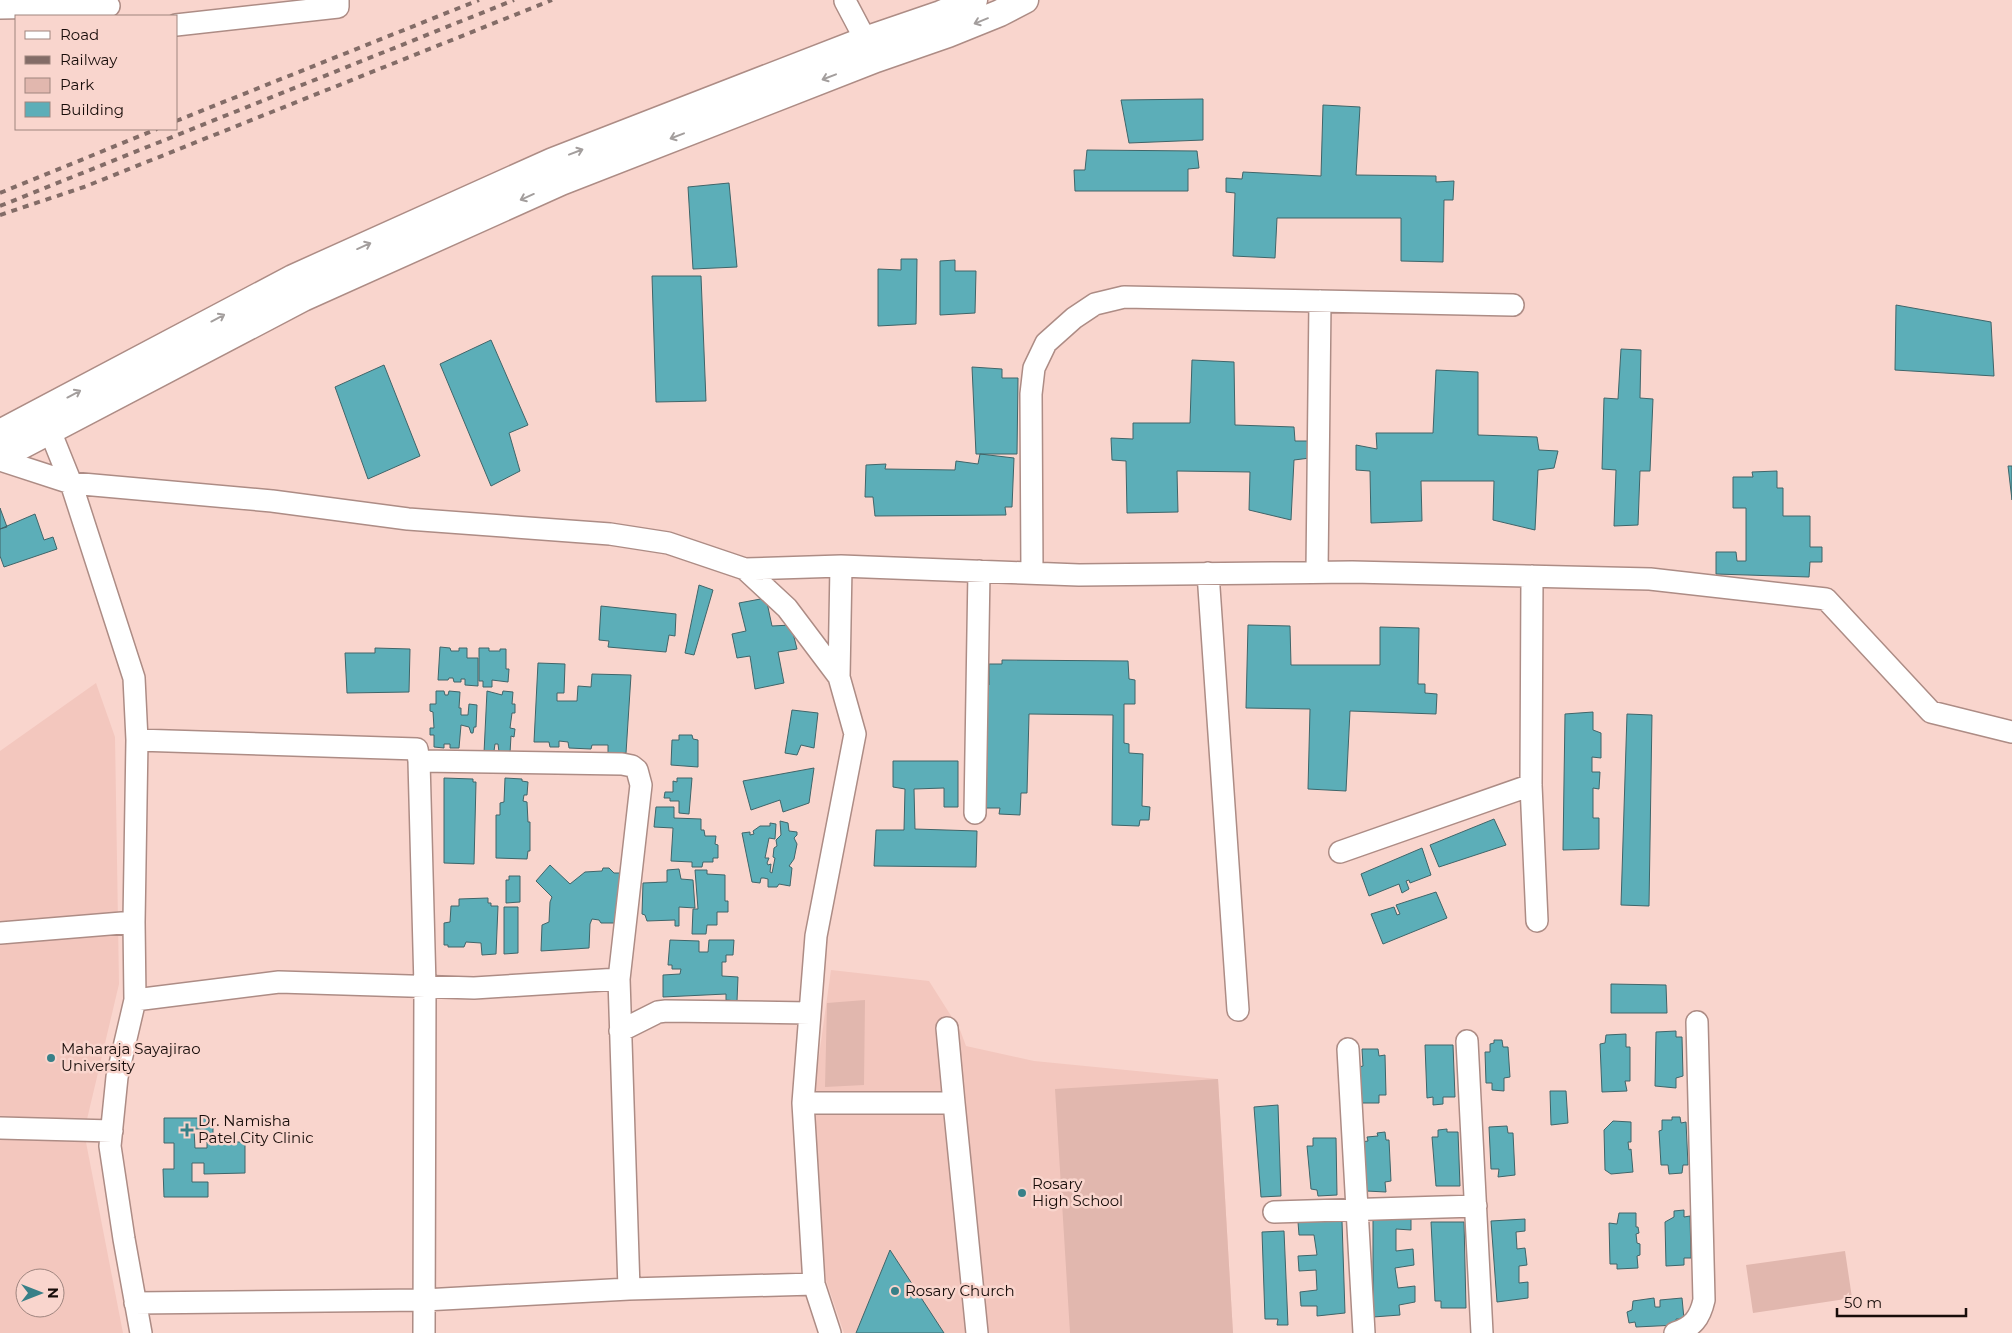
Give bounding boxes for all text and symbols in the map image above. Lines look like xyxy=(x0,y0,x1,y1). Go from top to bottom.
legend xyxy=(15,15,178,130)
one-way arrow xyxy=(974,17,989,26)
text: Road xyxy=(60,25,99,44)
text: Railway xyxy=(60,50,118,69)
one-way arrow xyxy=(822,73,837,82)
text: Park xyxy=(60,75,94,94)
text: Building xyxy=(60,100,124,119)
one-way arrow xyxy=(670,132,685,141)
one-way arrow xyxy=(568,147,583,156)
one-way arrow xyxy=(520,193,535,202)
one-way arrow xyxy=(356,241,371,251)
one-way arrow xyxy=(210,313,225,323)
one-way arrow xyxy=(66,389,81,398)
place label: Maharaja Sayajirao University xyxy=(61,1039,201,1075)
marker: Maharaja Sayajirao University xyxy=(45,1052,57,1064)
place label: Dr. Namisha Patel City Clinic xyxy=(198,1111,314,1147)
marker: Dr. Namisha Patel City Clinic xyxy=(180,1123,194,1137)
place label: Rosary High School xyxy=(1032,1174,1123,1210)
marker: Rosary High School xyxy=(1016,1187,1028,1199)
north arrow xyxy=(15,1268,65,1318)
place label: Rosary Church xyxy=(905,1281,1015,1300)
marker: Rosary Church xyxy=(889,1285,901,1297)
scale bar xyxy=(1837,1286,1966,1318)
text: N xyxy=(44,1287,62,1299)
text: 50 m xyxy=(1844,1293,1882,1312)

